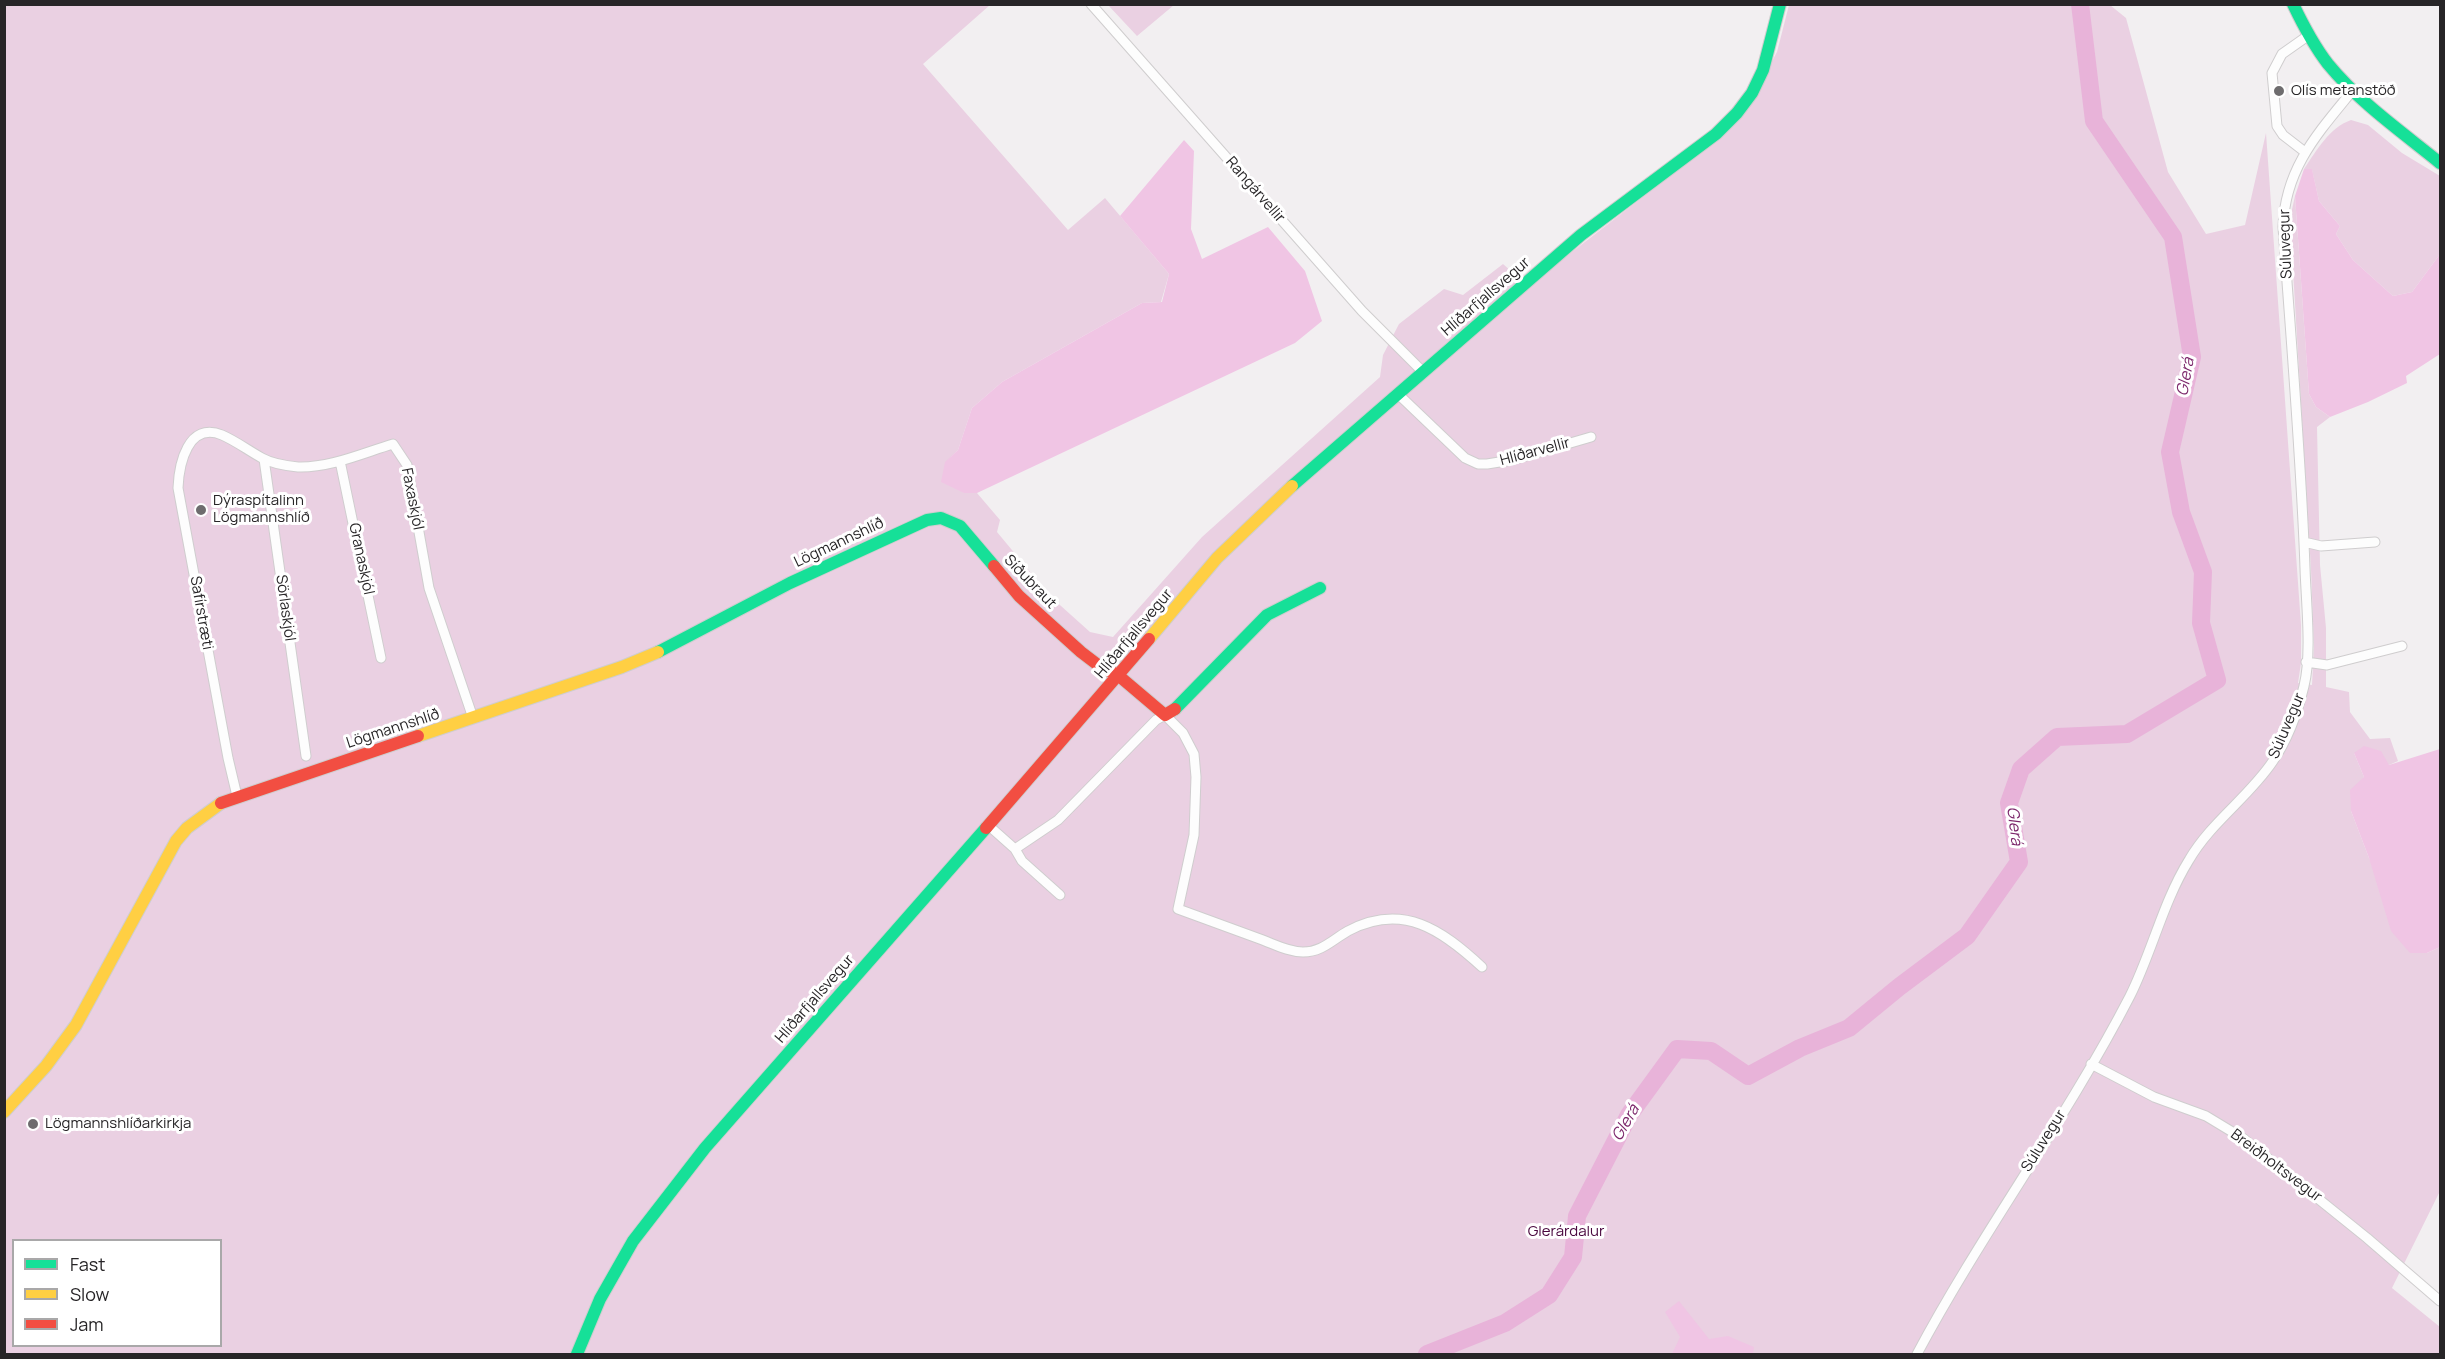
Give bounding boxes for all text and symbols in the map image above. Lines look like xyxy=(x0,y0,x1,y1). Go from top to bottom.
place label: Olís metanstöð xyxy=(2291,82,2396,100)
marker: Olís metanstöð xyxy=(2272,84,2286,98)
street label: Rangárvellir xyxy=(1222,153,1288,227)
street label: Súluvegur xyxy=(2276,209,2296,279)
street label: Hlíðarfjallsvegur xyxy=(1438,254,1534,340)
water label: Glerá xyxy=(2173,356,2199,398)
street label: Hlíðarvellir xyxy=(1498,434,1572,470)
street label: Faxaskjól xyxy=(397,466,427,532)
place label: Dýraspítalinn Lögmannshlíð xyxy=(213,492,310,527)
marker: Dýraspítalinn Lögmannshlíð xyxy=(194,503,208,517)
street label: Lögmannshlíð xyxy=(791,514,887,572)
street label: Granaskjól xyxy=(345,522,377,596)
street label: Síðubraut xyxy=(1000,551,1060,613)
street label: Sörlaskjól xyxy=(271,574,299,642)
street label: Safírstræti xyxy=(186,575,216,651)
street label: Hlíðarfjallsvegur xyxy=(1091,586,1177,682)
street label: Súluvegur xyxy=(2265,690,2309,762)
street label: Lögmannshlíð xyxy=(344,705,442,753)
water label: Glerá xyxy=(2002,806,2026,846)
street label: Hlíðarfjallsvegur xyxy=(772,951,858,1047)
water label: Glerá xyxy=(1608,1101,1644,1145)
street label: Súluvegur xyxy=(2018,1107,2070,1175)
place label: Lögmannshlíðarkirkja xyxy=(45,1115,191,1133)
marker: Lögmannshlíðarkirkja xyxy=(26,1117,40,1131)
street label: Breiðholtsvegur xyxy=(2227,1126,2325,1206)
park label: Glerárdalur xyxy=(1528,1223,1604,1241)
legend xyxy=(12,1239,222,1347)
text: Fast xyxy=(70,1252,105,1276)
text: Slow xyxy=(70,1282,109,1306)
text: Jam xyxy=(70,1312,104,1336)

